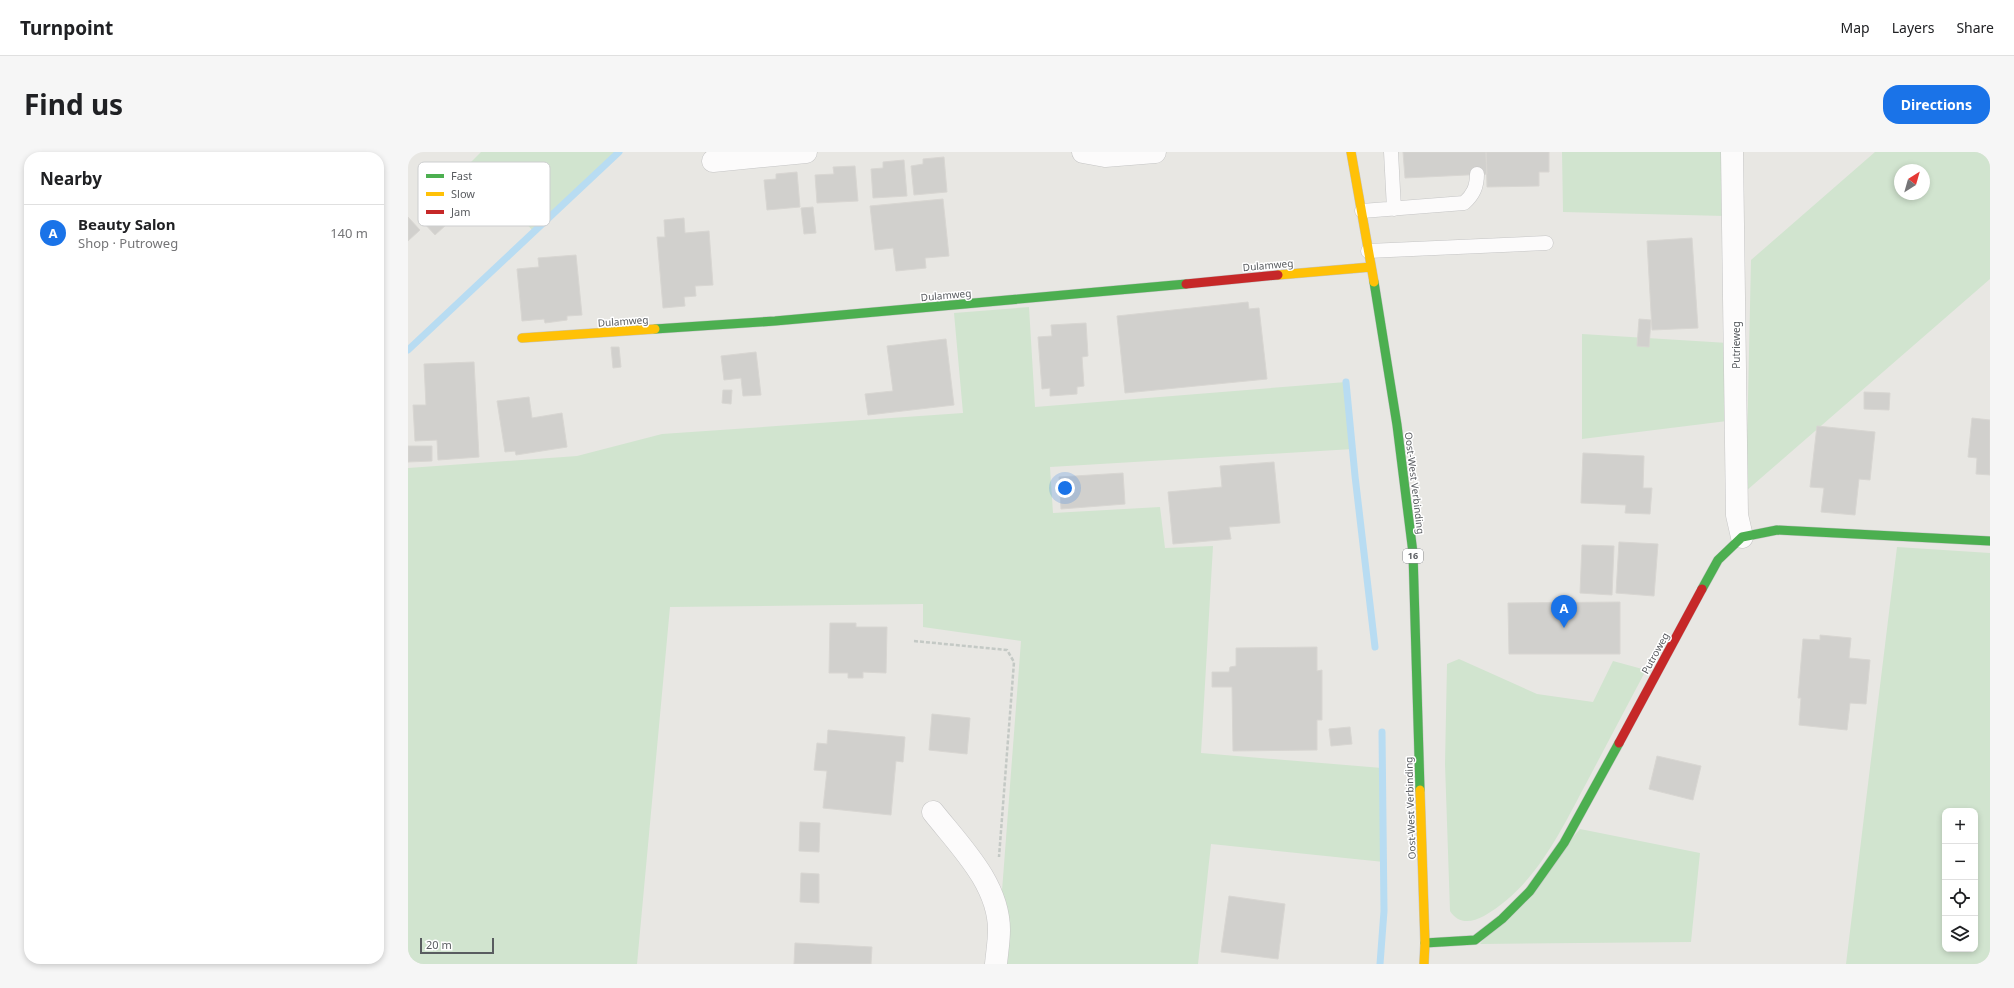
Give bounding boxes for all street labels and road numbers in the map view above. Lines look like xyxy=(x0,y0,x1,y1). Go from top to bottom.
street label: Dulamweg xyxy=(1242,256,1294,274)
street label: Dulamweg xyxy=(920,286,972,304)
street label: Dulamweg xyxy=(597,312,649,330)
street label: Putrieweg xyxy=(1729,321,1743,369)
street label: Oost-West Verbinding xyxy=(1402,431,1428,535)
road number: 16 xyxy=(1403,549,1423,563)
street label: Putroweg xyxy=(1638,630,1672,676)
street label: Oost-West Verbinding xyxy=(1401,756,1419,860)

